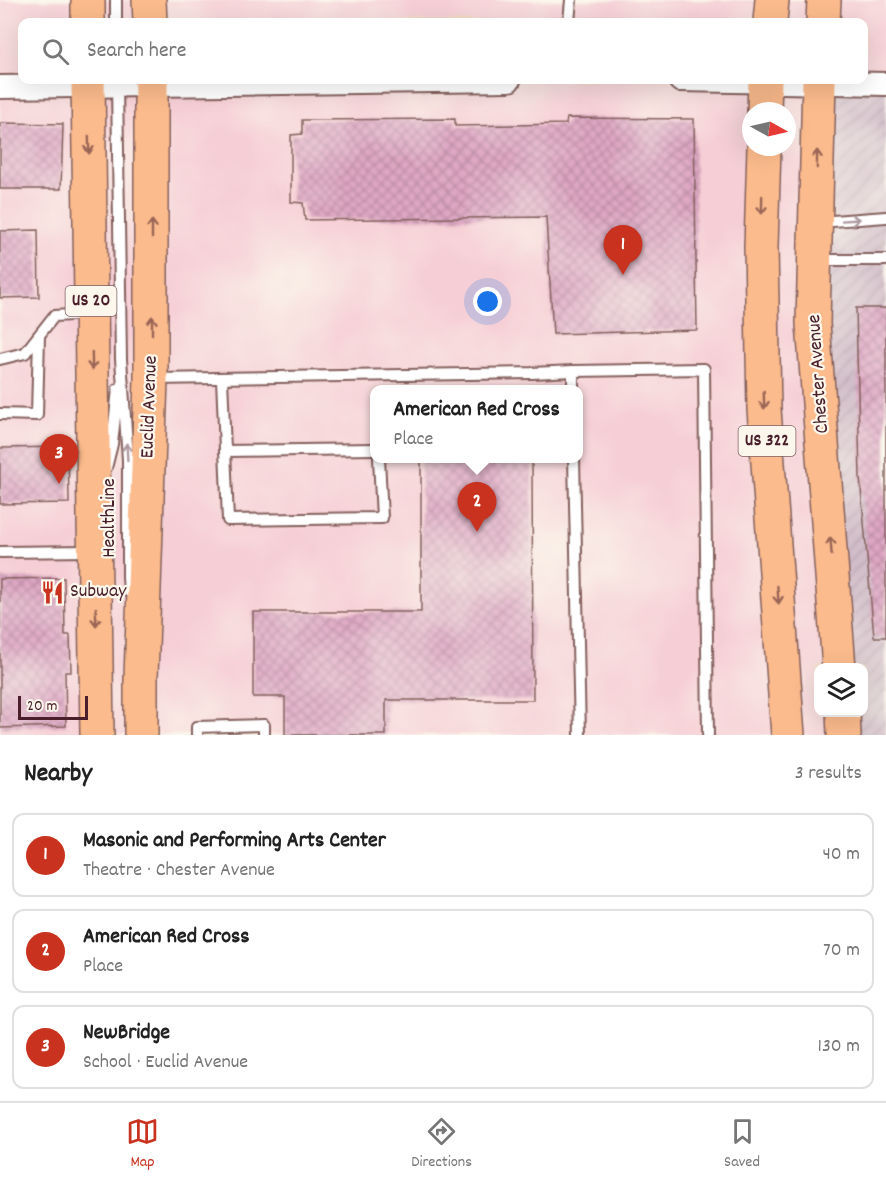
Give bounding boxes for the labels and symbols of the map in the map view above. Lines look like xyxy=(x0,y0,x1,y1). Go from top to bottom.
north arrow xyxy=(742,102,796,156)
one-way arrow xyxy=(83,135,94,155)
one-way arrow xyxy=(811,150,823,170)
one-way arrow xyxy=(756,195,768,215)
one-way arrow xyxy=(840,214,860,225)
one-way arrow xyxy=(146,220,158,240)
pin: 1 xyxy=(604,226,642,275)
road number: US 20 xyxy=(66,286,116,316)
your location xyxy=(473,287,502,316)
street label: Chester Avenue xyxy=(801,313,837,434)
one-way arrow xyxy=(146,316,158,336)
one-way arrow xyxy=(86,351,98,371)
street label: Euclid Avenue xyxy=(134,355,166,459)
one-way arrow xyxy=(759,390,770,410)
road number: US 322 xyxy=(738,426,795,456)
pin: 3 xyxy=(40,434,78,484)
one-way arrow xyxy=(122,442,133,462)
street label: HealthLine xyxy=(96,478,124,558)
pin: 2 xyxy=(458,482,496,532)
one-way arrow xyxy=(825,537,836,557)
place label: Subway xyxy=(70,578,127,606)
restaurant icon: Subway xyxy=(39,579,65,605)
one-way arrow xyxy=(772,584,783,604)
one-way arrow xyxy=(90,606,101,626)
scale bar xyxy=(18,693,88,720)

